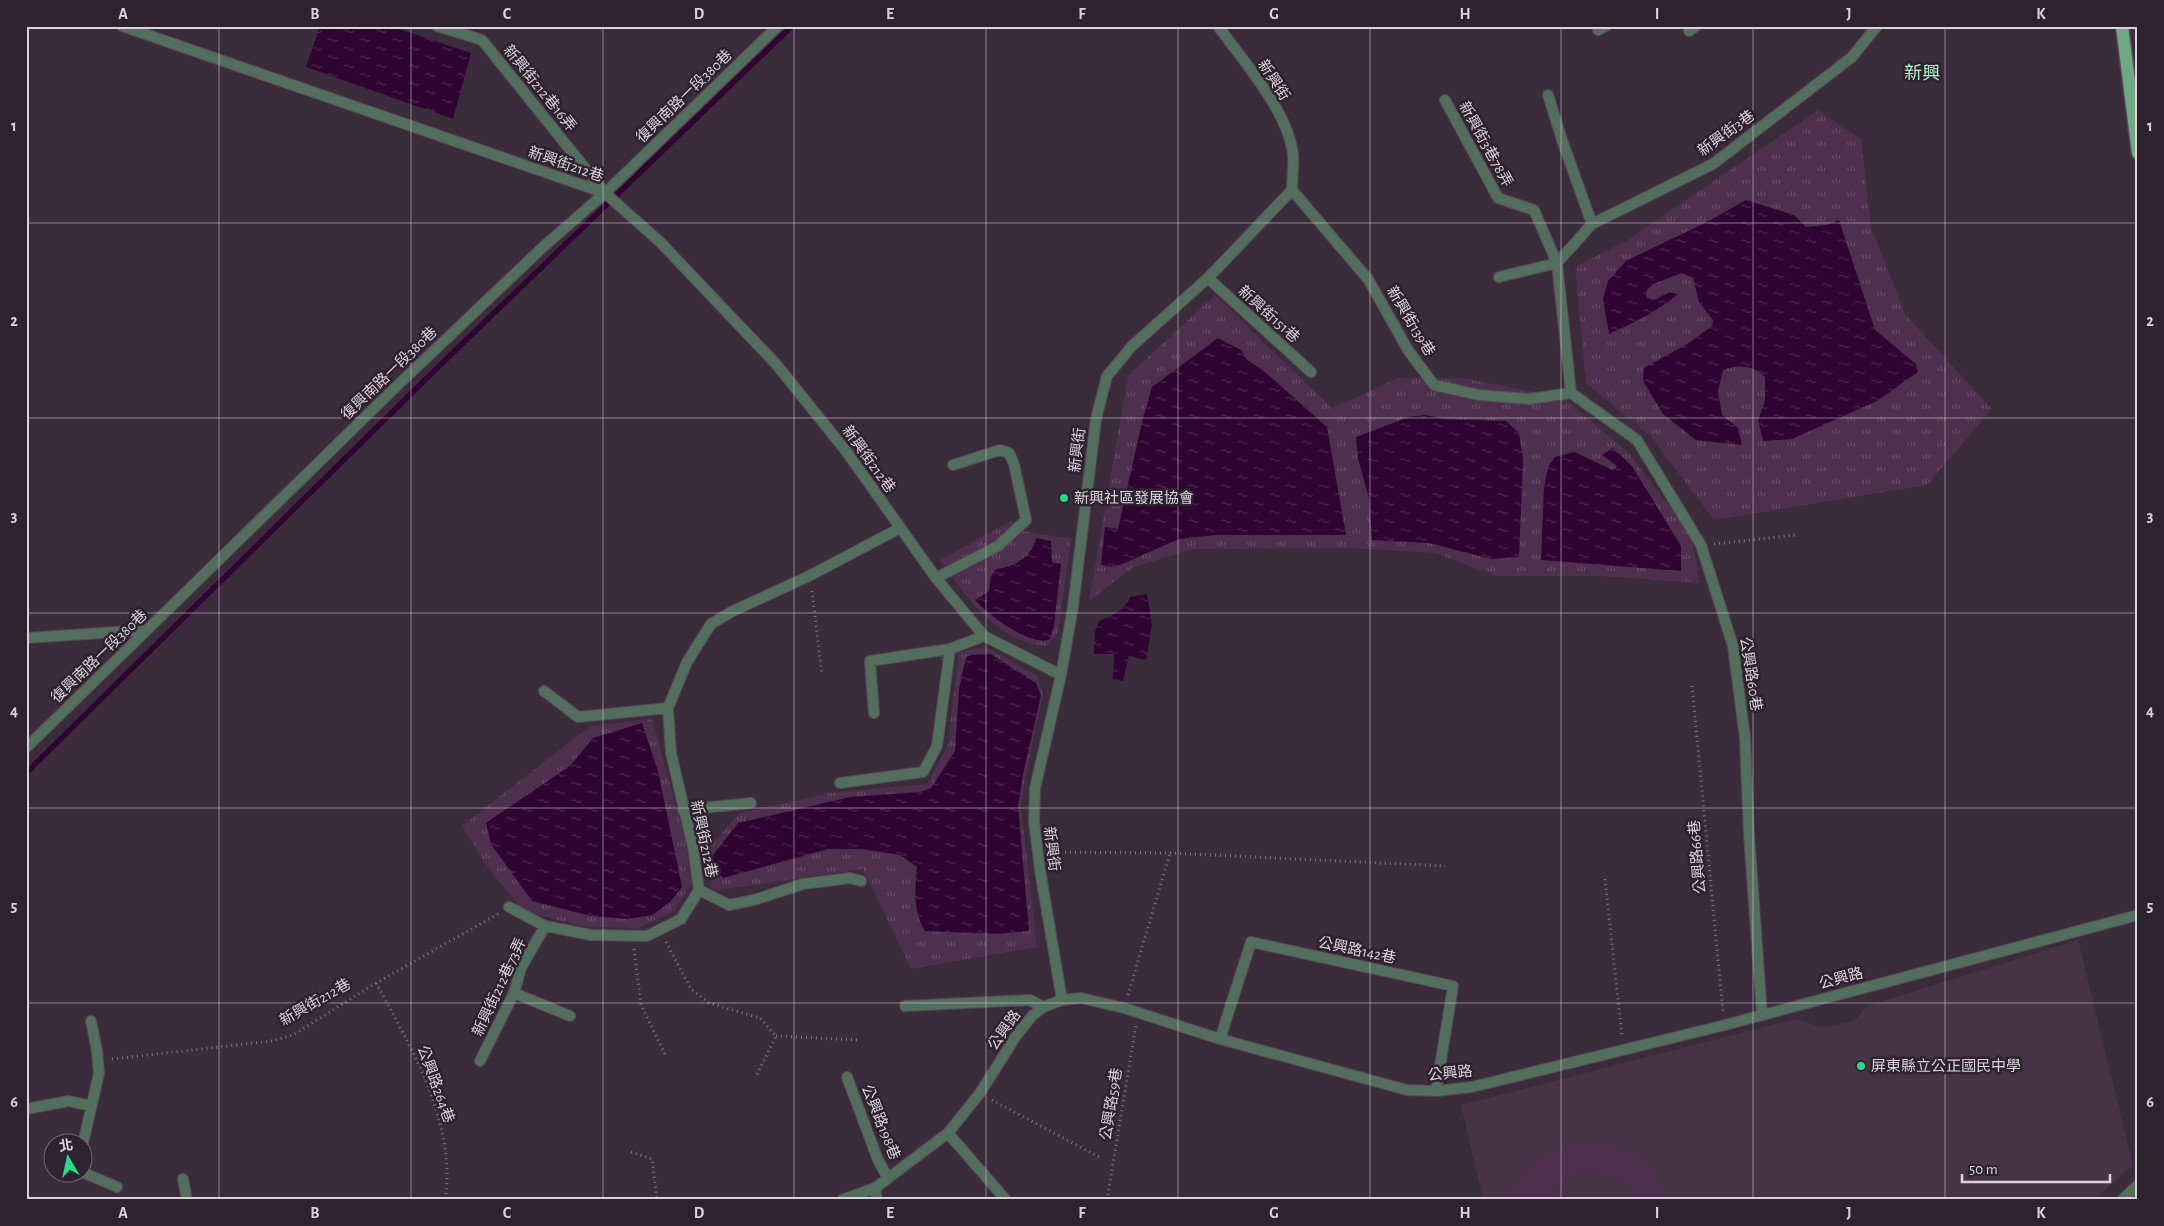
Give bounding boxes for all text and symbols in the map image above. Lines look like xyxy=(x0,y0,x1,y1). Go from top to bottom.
text: A xyxy=(118,6,128,22)
text: B xyxy=(310,6,320,22)
text: C xyxy=(503,6,512,22)
text: D xyxy=(694,6,705,22)
text: E xyxy=(886,6,894,22)
text: F xyxy=(1078,6,1086,22)
text: G xyxy=(1269,6,1279,22)
text: H xyxy=(1459,6,1471,22)
text: I xyxy=(1655,6,1659,22)
text: J xyxy=(1846,6,1852,22)
text: K xyxy=(2036,6,2046,22)
street label: 新興街212巷16弄 xyxy=(500,42,580,134)
street label: 復興南路一段380巷 xyxy=(633,46,735,146)
street label: 新興街 xyxy=(1255,57,1293,103)
district label: 新興 xyxy=(1904,63,1940,83)
street label: 新興街3巷78弄 xyxy=(1456,99,1516,189)
street label: 新興街3巷 xyxy=(1695,107,1757,159)
text: 1 xyxy=(11,118,17,134)
text: 1 xyxy=(2147,118,2153,134)
street label: 新興街212巷 xyxy=(526,144,606,184)
street label: 新興街151巷 xyxy=(1235,282,1303,346)
street label: 新興街139巷 xyxy=(1384,283,1438,359)
text: 2 xyxy=(10,313,18,329)
text: 2 xyxy=(2146,313,2154,329)
street label: 復興南路一段380巷 xyxy=(338,323,440,423)
street label: 新興街212巷 xyxy=(839,422,899,496)
street label: 新興街 xyxy=(1066,427,1088,473)
place label: 新興社區發展協會 xyxy=(1074,489,1194,506)
marker: 新興社區發展協會 xyxy=(1058,492,1070,504)
text: 3 xyxy=(11,508,18,524)
text: 3 xyxy=(2147,508,2154,524)
street label: 復興南路一段380巷 xyxy=(48,606,150,706)
street label: 公興路60巷 xyxy=(1737,636,1765,712)
text: 4 xyxy=(10,703,18,719)
text: 4 xyxy=(2146,703,2154,719)
street label: 新興街212巷 xyxy=(688,799,720,879)
street label: 公興路66巷 xyxy=(1686,819,1708,895)
street label: 新興街 xyxy=(1041,826,1063,872)
text: 5 xyxy=(11,898,18,914)
text: 5 xyxy=(2147,898,2154,914)
street label: 公興路142巷 xyxy=(1317,934,1397,966)
street label: 新興街212巷73弄 xyxy=(469,935,529,1039)
street label: 公興路 xyxy=(1817,964,1865,992)
street label: 新興街212巷 xyxy=(277,975,353,1029)
street label: 公興路 xyxy=(985,1007,1023,1053)
street label: 公興路264巷 xyxy=(415,1043,457,1125)
place label: 屏東縣立公正國民中學 xyxy=(1871,1058,2021,1074)
marker: 屏東縣立公正國民中學 xyxy=(1855,1060,1867,1072)
street label: 公興路 xyxy=(1427,1063,1473,1083)
street label: 公興路59巷 xyxy=(1097,1067,1125,1141)
street label: 公興路198巷 xyxy=(859,1082,903,1162)
text: 6 xyxy=(10,1094,18,1110)
text: 6 xyxy=(2146,1094,2154,1110)
north arrow xyxy=(42,1134,92,1184)
text: 北 xyxy=(58,1137,74,1154)
scale bar xyxy=(1962,1151,2109,1183)
text: 50 m xyxy=(1969,1162,1998,1177)
text: A xyxy=(118,1205,128,1221)
text: B xyxy=(310,1205,320,1221)
text: C xyxy=(503,1205,512,1221)
text: D xyxy=(694,1205,705,1221)
text: E xyxy=(886,1205,894,1221)
text: F xyxy=(1078,1205,1086,1221)
text: G xyxy=(1269,1205,1279,1221)
text: H xyxy=(1459,1205,1471,1221)
text: I xyxy=(1655,1205,1659,1221)
text: J xyxy=(1846,1205,1852,1221)
text: K xyxy=(2036,1205,2046,1221)

